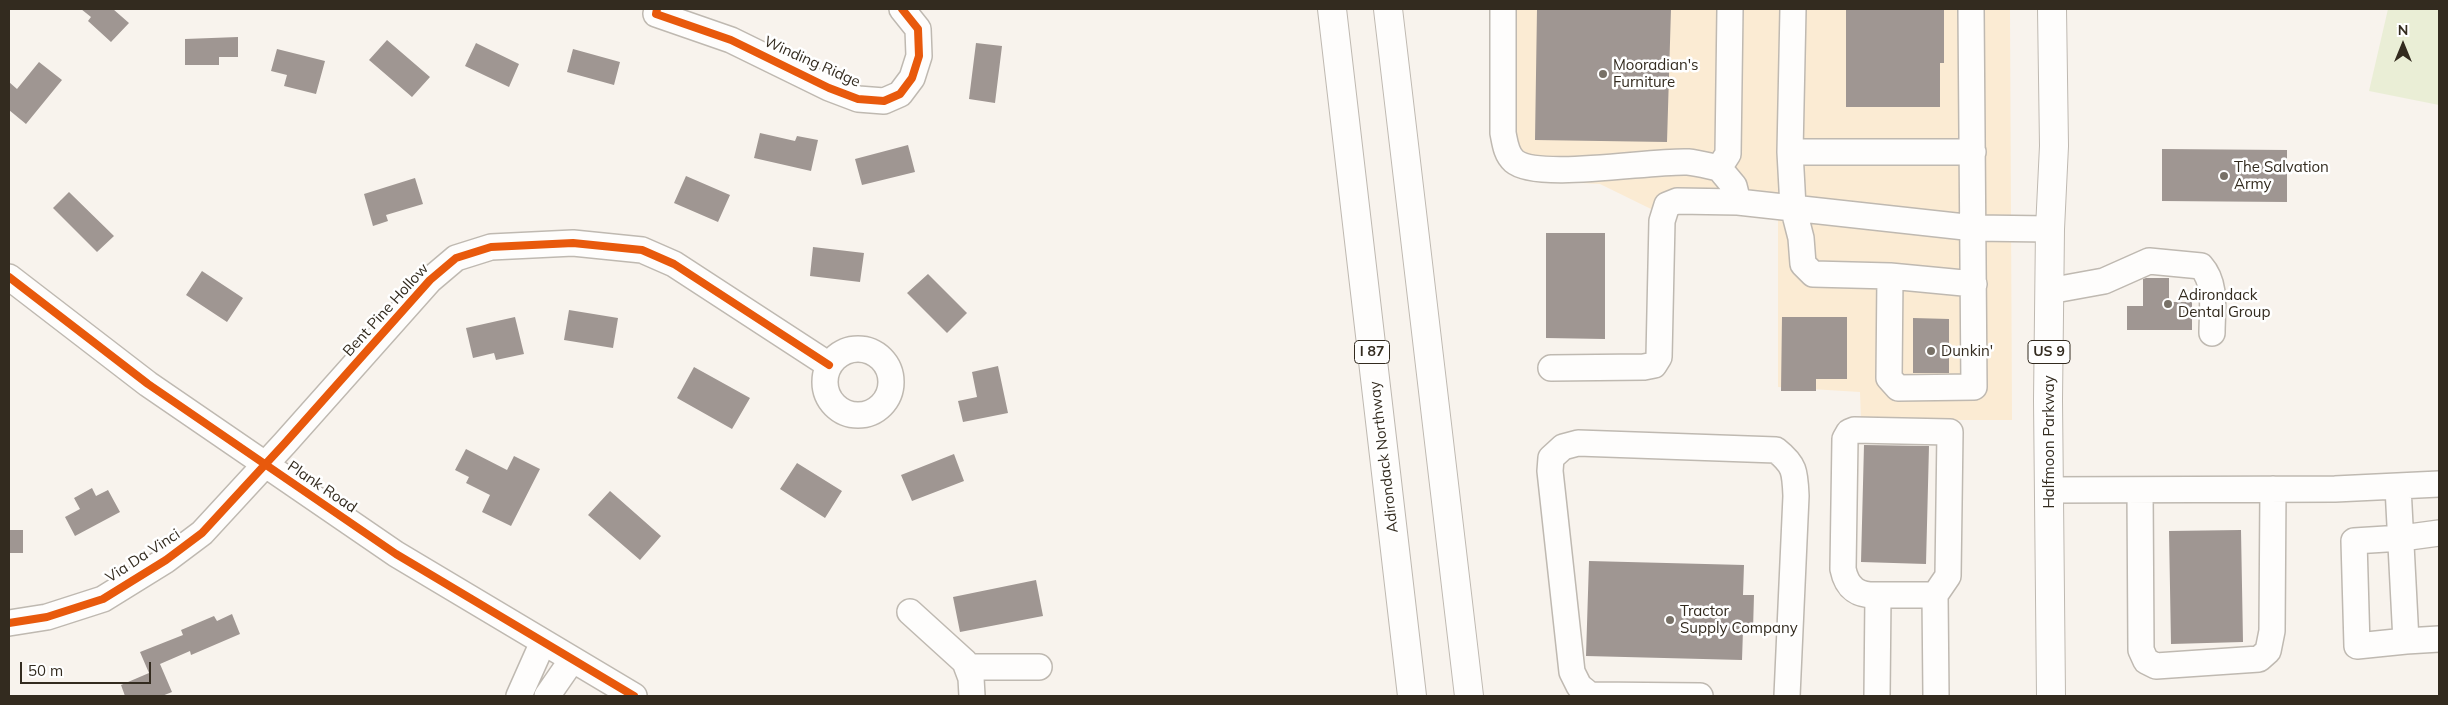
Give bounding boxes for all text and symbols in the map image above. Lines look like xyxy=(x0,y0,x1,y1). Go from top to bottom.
north arrow xyxy=(2378,20,2428,70)
text: N xyxy=(2398,21,2408,39)
street label: Winding Ridge xyxy=(761,33,863,91)
place label: Mooradian's Furniture xyxy=(1613,56,1698,91)
marker: Mooradian's Furniture xyxy=(1597,68,1609,80)
place label: The Salvation Army xyxy=(2234,158,2329,193)
marker: The Salvation Army xyxy=(2218,170,2230,182)
street label: Bent Pine Hollow xyxy=(339,260,433,360)
place label: Adirondack Dental Group xyxy=(2178,286,2270,321)
marker: Adirondack Dental Group xyxy=(2162,298,2174,310)
road number: I 87 xyxy=(1354,341,1390,364)
road number: US 9 xyxy=(2028,341,2070,364)
place label: Dunkin' xyxy=(1941,342,1993,360)
marker: Dunkin' xyxy=(1925,345,1937,357)
street label: Halfmoon Parkway xyxy=(2040,375,2058,509)
street label: Adirondack Northway xyxy=(1366,380,1402,534)
street label: Plank Road xyxy=(284,457,360,517)
street label: Via Da Vinci xyxy=(102,525,184,587)
place label: Tractor Supply Company xyxy=(1680,602,1798,637)
marker: Tractor Supply Company xyxy=(1664,614,1676,626)
scale bar xyxy=(22,652,154,684)
text: 50 m xyxy=(28,661,63,680)

